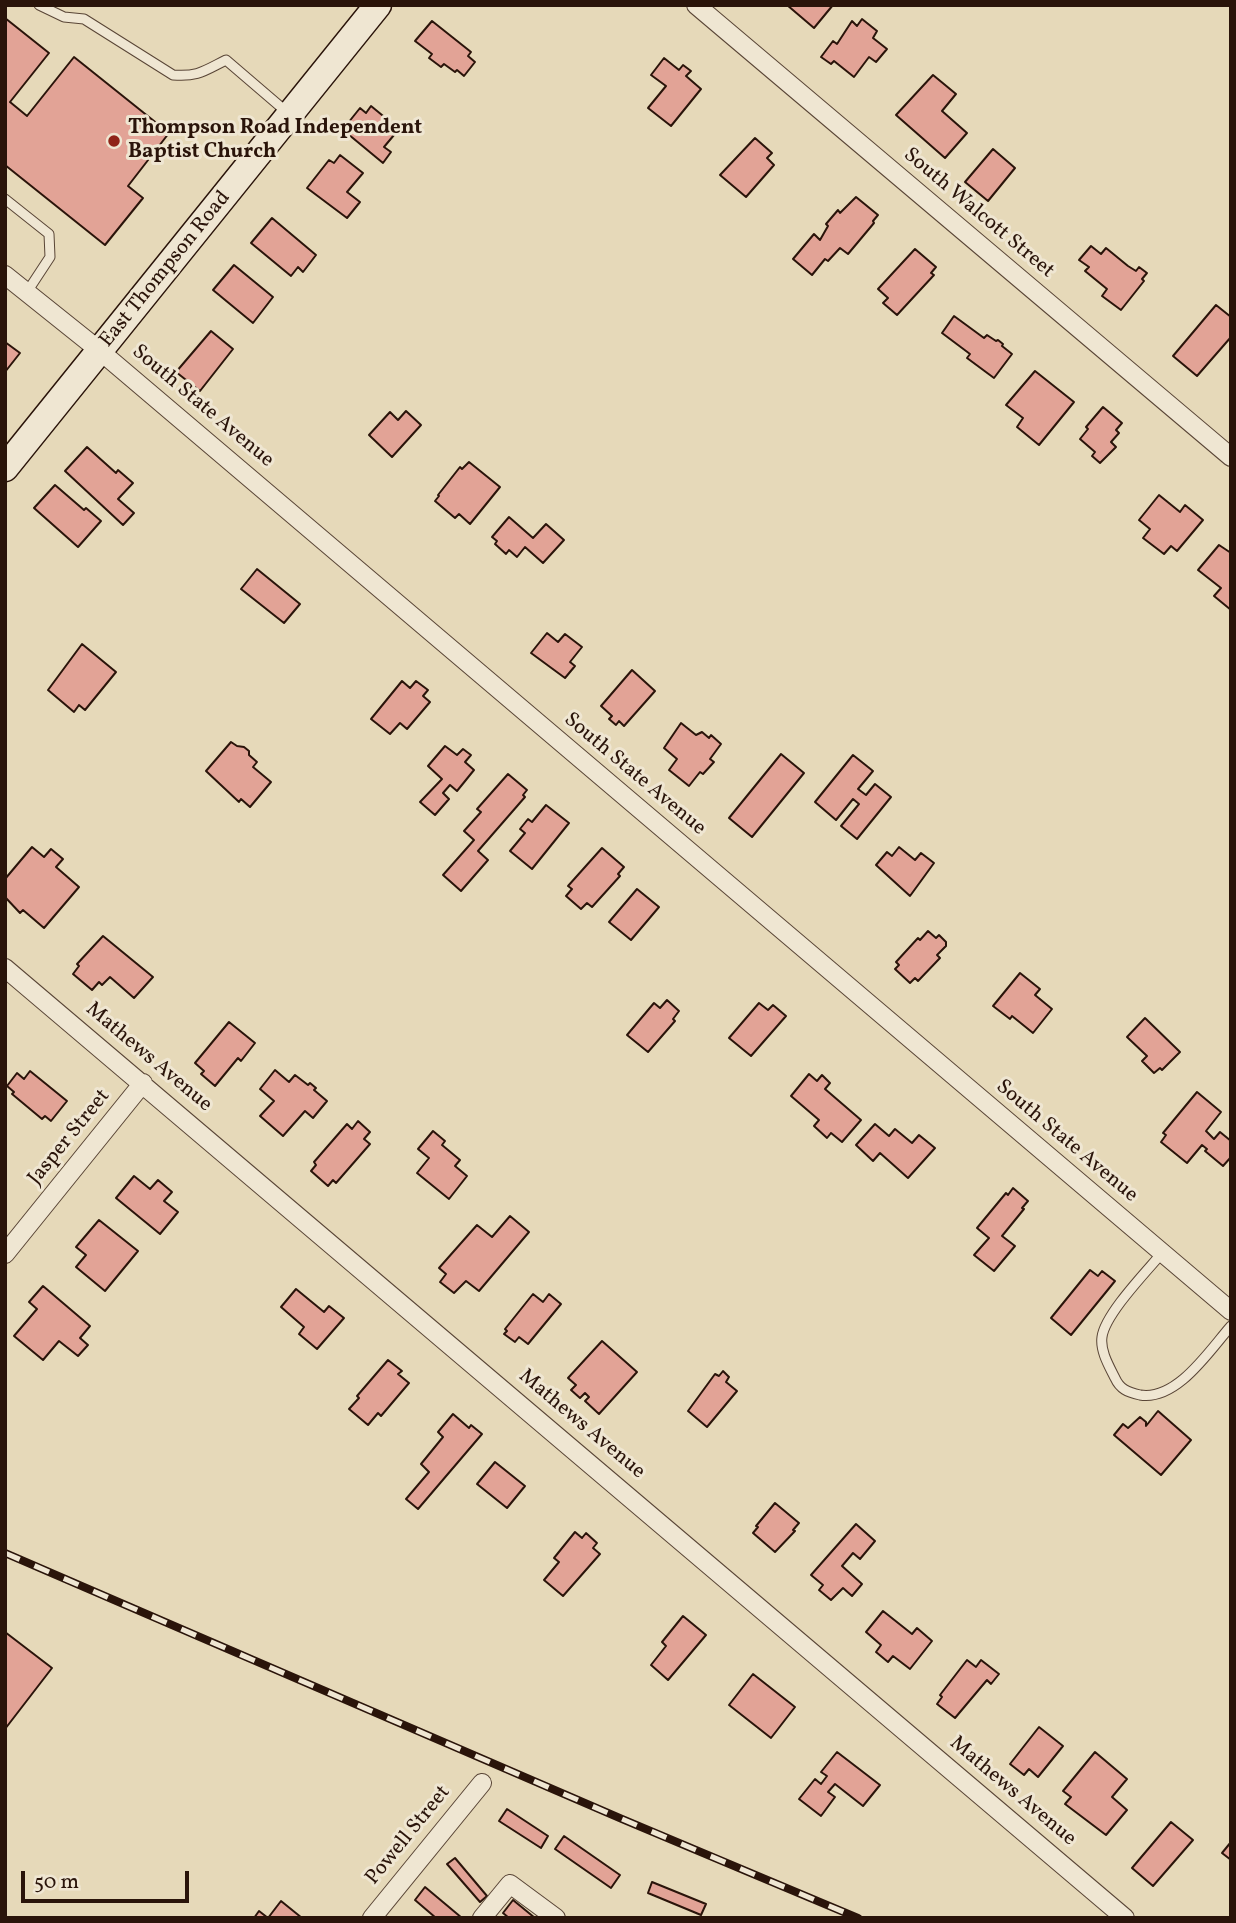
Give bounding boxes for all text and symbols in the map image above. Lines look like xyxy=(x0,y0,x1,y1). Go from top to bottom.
place label: Thompson Road Independent Baptist Church xyxy=(128,116,422,166)
marker: Thompson Road Independent Baptist Church xyxy=(106,133,122,149)
street label: South Walcott Street xyxy=(897,143,1059,285)
street label: East Thompson Road xyxy=(95,187,237,353)
street label: South State Avenue xyxy=(126,340,278,474)
street label: South State Avenue xyxy=(558,708,710,842)
street label: Mathews Avenue xyxy=(80,998,216,1118)
street label: South State Avenue xyxy=(990,1075,1142,1209)
street label: Jasper Street xyxy=(24,1085,116,1191)
street label: Mathews Avenue xyxy=(513,1365,649,1485)
street label: Mathews Avenue xyxy=(944,1732,1080,1852)
street label: Powell Street xyxy=(361,1781,457,1891)
scale bar xyxy=(24,1856,192,1900)
text: 50 m xyxy=(34,1868,79,1897)

